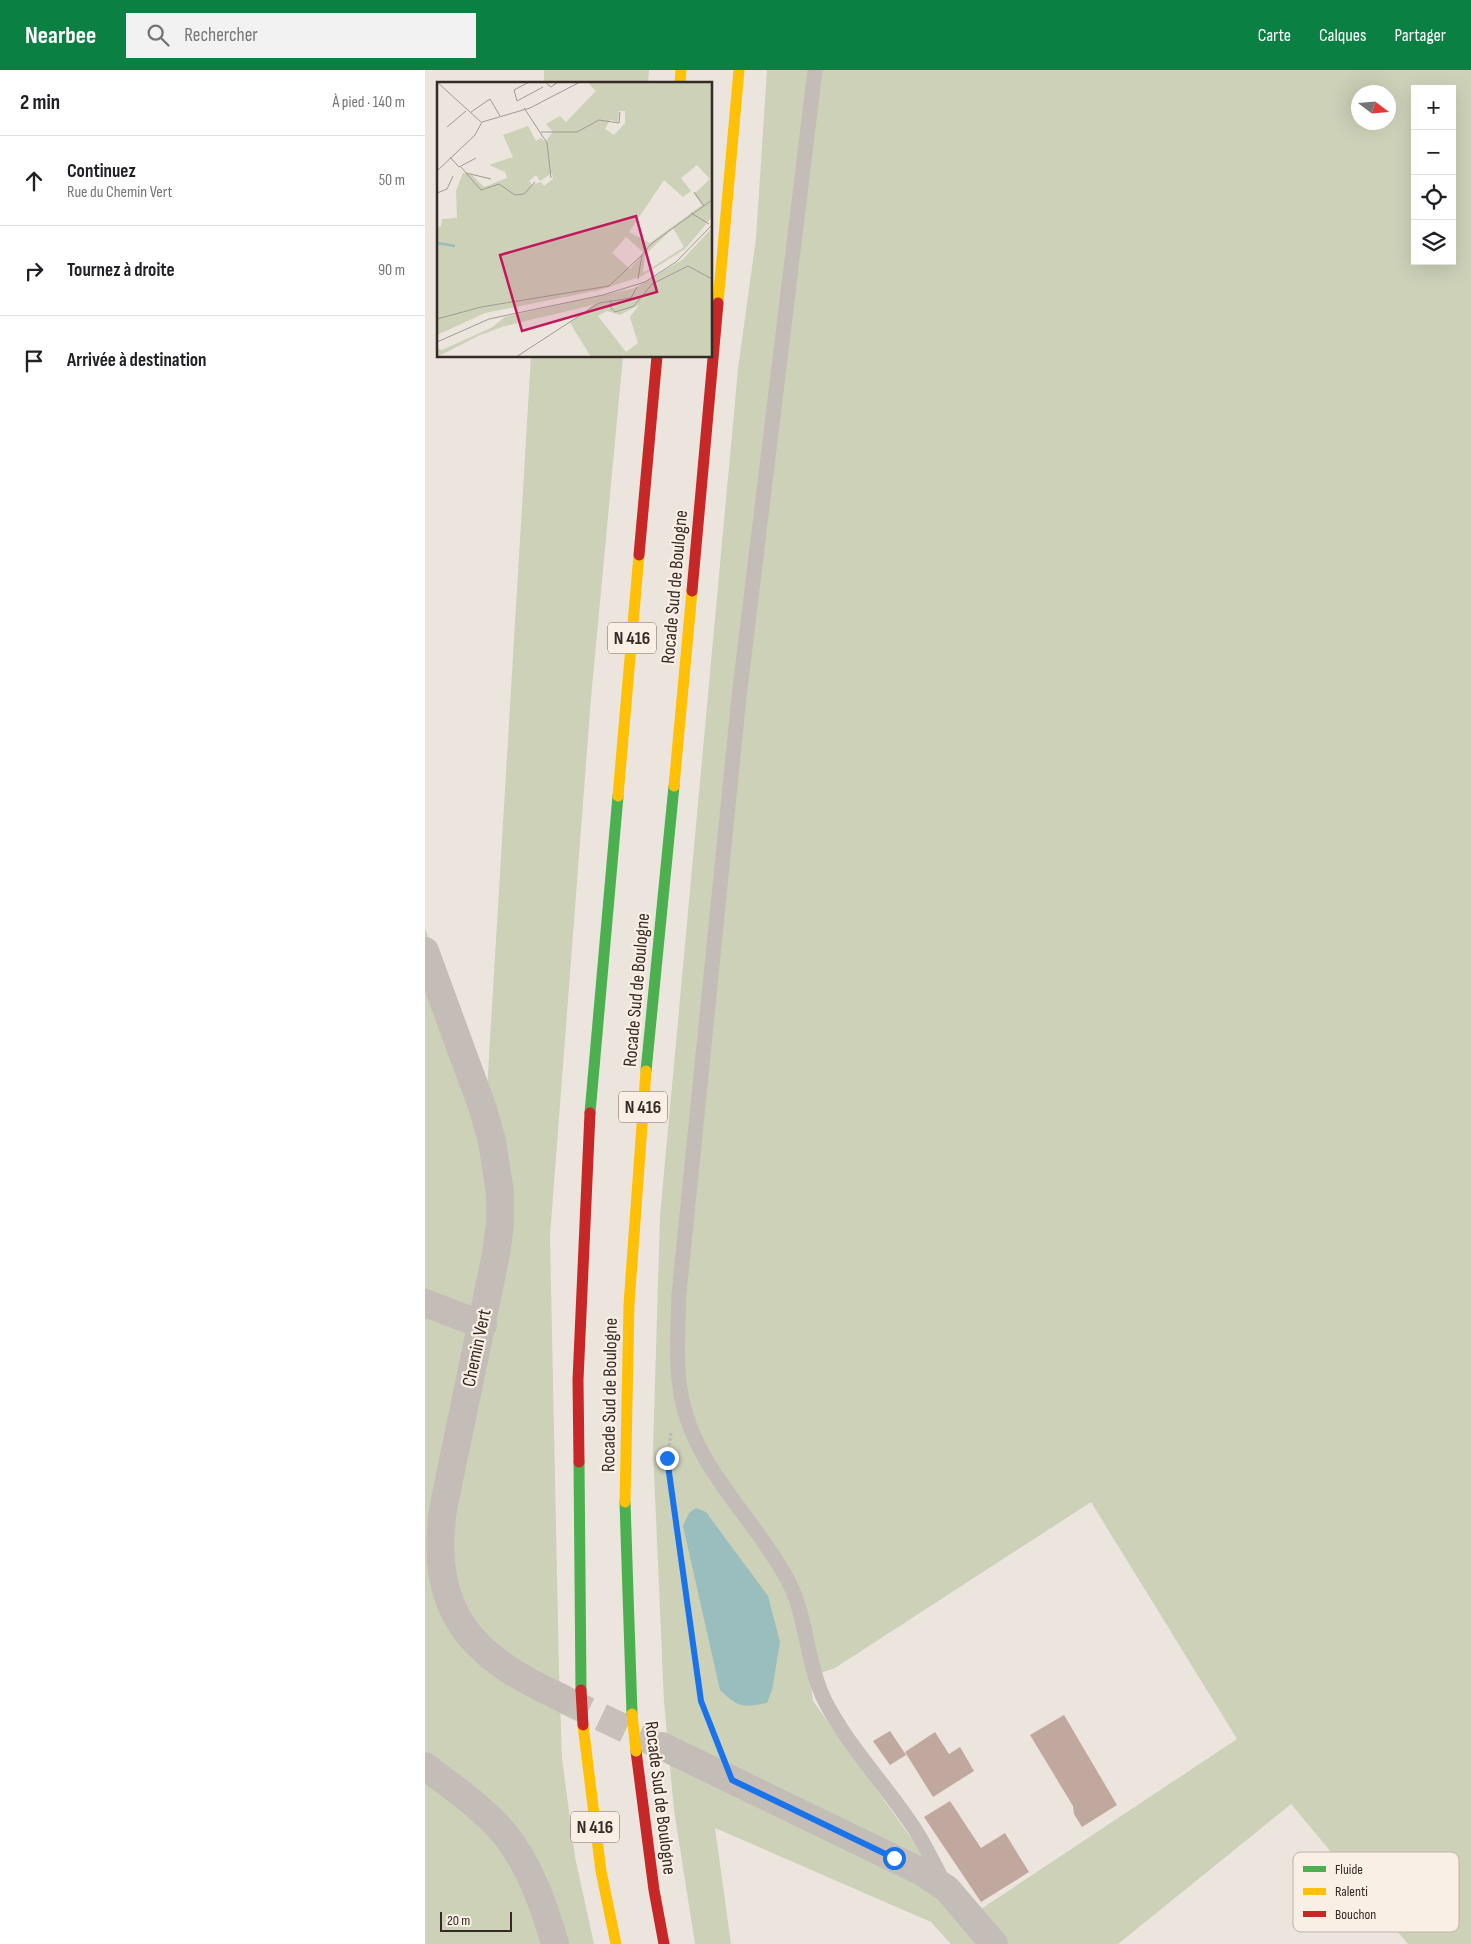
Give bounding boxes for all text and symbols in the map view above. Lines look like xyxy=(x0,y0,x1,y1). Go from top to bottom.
search box xyxy=(126,13,476,58)
text: Nearbee xyxy=(25,21,96,50)
icon: search xyxy=(144,21,172,49)
text: Rechercher xyxy=(184,24,258,47)
text: Carte xyxy=(1258,25,1291,46)
text: Calques xyxy=(1319,25,1366,46)
text: Partager xyxy=(1394,25,1446,46)
inset map xyxy=(437,82,713,358)
north arrow xyxy=(1351,85,1396,130)
map controls xyxy=(1411,85,1456,265)
button: + xyxy=(1411,85,1456,130)
text: 2 min xyxy=(20,90,60,115)
text: À pied · 140 m xyxy=(332,93,405,112)
button: − xyxy=(1411,130,1456,175)
text: Continuez xyxy=(67,160,136,183)
icon: ahead xyxy=(20,167,48,195)
text: 50 m xyxy=(379,171,405,190)
button: locate xyxy=(1411,175,1456,220)
text: Rue du Chemin Vert xyxy=(67,183,172,202)
button: layers xyxy=(1411,220,1456,265)
icon: right xyxy=(20,257,48,285)
text: Tournez à droite xyxy=(67,259,175,282)
text: 90 m xyxy=(378,261,405,280)
icon: arrive xyxy=(20,347,48,375)
text: Arrivée à destination xyxy=(67,349,207,372)
street label: Rocade Sud de Boulogne xyxy=(657,509,693,665)
road number: N 416 xyxy=(608,622,656,654)
street label: Rocade Sud de Boulogne xyxy=(619,912,655,1068)
road number: N 416 xyxy=(619,1092,667,1122)
street label: Chemin Vert xyxy=(458,1307,496,1389)
street label: Rocade Sud de Boulogne xyxy=(597,1318,623,1472)
route end xyxy=(656,1447,679,1470)
street label: Rocade Sud de Boulogne xyxy=(639,1720,681,1876)
road number: N 416 xyxy=(571,1811,619,1842)
route start xyxy=(883,1847,906,1870)
legend xyxy=(1293,1852,1459,1932)
text: Fluide xyxy=(1335,1861,1363,1878)
text: Ralenti xyxy=(1335,1883,1368,1900)
text: Bouchon xyxy=(1335,1906,1376,1923)
scale bar xyxy=(440,1909,513,1932)
text: 20 m xyxy=(447,1912,470,1929)

